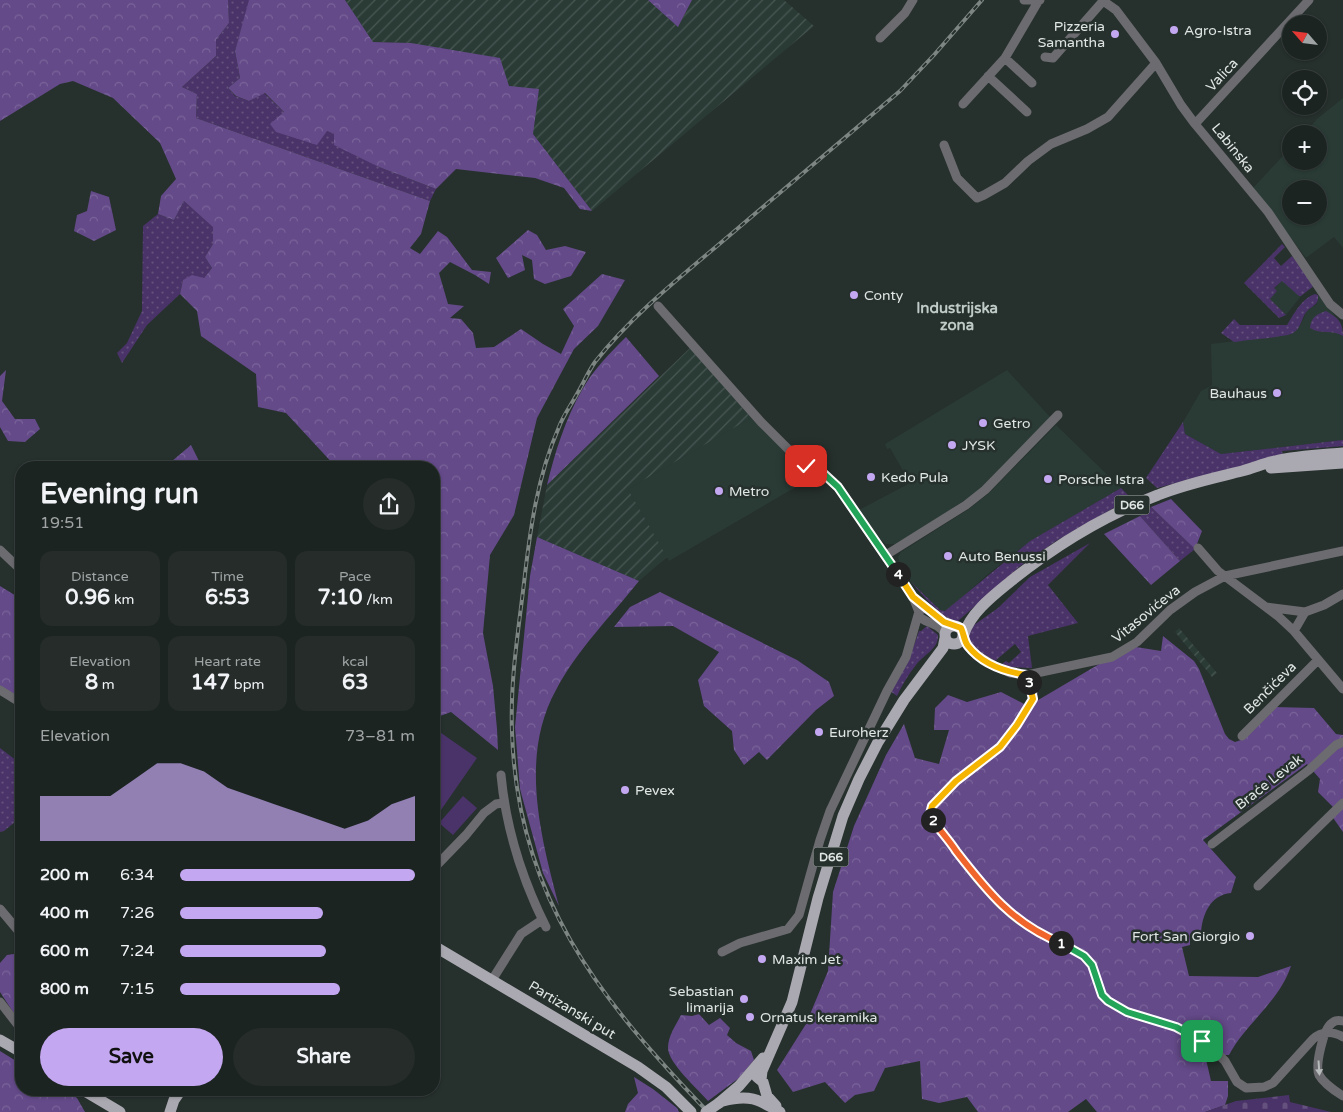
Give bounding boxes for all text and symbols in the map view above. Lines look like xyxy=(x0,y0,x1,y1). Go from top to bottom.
north arrow xyxy=(1282,15,1328,60)
map controls xyxy=(1282,15,1327,225)
place label: Pizzeria Samantha xyxy=(1038,18,1105,51)
place label: Agro-Istra xyxy=(1184,22,1252,39)
marker: Agro-Istra xyxy=(1168,24,1180,36)
marker: Pizzeria Samantha xyxy=(1109,28,1121,40)
street label: Valica xyxy=(1202,55,1242,95)
button: locate xyxy=(1282,70,1327,115)
street label: Labinska xyxy=(1208,120,1258,176)
button: + xyxy=(1282,125,1327,170)
button: − xyxy=(1282,180,1327,225)
place label: Conty xyxy=(864,287,904,304)
marker: Conty xyxy=(848,289,860,301)
district label: Industrijska zona xyxy=(916,299,998,334)
place label: Bauhaus xyxy=(1209,385,1267,402)
marker: Bauhaus xyxy=(1271,387,1283,399)
place label: Getro xyxy=(993,415,1031,432)
marker: Getro xyxy=(977,417,989,429)
place label: JYSK xyxy=(962,437,995,454)
marker: JYSK xyxy=(946,439,958,451)
pin xyxy=(785,445,827,487)
icon: check xyxy=(792,452,820,480)
place label: Kedo Pula xyxy=(881,469,948,486)
marker: Kedo Pula xyxy=(865,471,877,483)
place label: Porsche Istra xyxy=(1058,471,1144,488)
marker: Porsche Istra xyxy=(1042,473,1054,485)
text: Evening run xyxy=(40,477,199,511)
button: share xyxy=(363,478,415,530)
place label: Metro xyxy=(729,483,769,500)
marker: Metro xyxy=(713,485,725,497)
road number: D66 xyxy=(1114,496,1150,514)
text: 19:51 xyxy=(40,513,84,533)
place label: Auto Benussi xyxy=(958,548,1046,565)
marker: Auto Benussi xyxy=(942,550,954,562)
pin: 4 xyxy=(886,562,910,586)
text: 4 xyxy=(894,566,903,583)
text: Distance xyxy=(71,568,129,585)
text: Time xyxy=(211,568,244,585)
text: Pace xyxy=(339,568,371,585)
street label: Vitasovićeva xyxy=(1108,581,1184,647)
text: 0.96 xyxy=(65,585,110,610)
text: 6:53 xyxy=(205,585,250,610)
text: 7:10 xyxy=(317,585,363,610)
text: km xyxy=(110,591,134,608)
text: /km xyxy=(363,591,393,608)
text: Elevation xyxy=(69,653,130,670)
text: Heart rate xyxy=(194,653,261,670)
text: kcal xyxy=(342,653,368,670)
street label: Benčićeva xyxy=(1240,658,1300,718)
text: 8 xyxy=(85,670,98,695)
text: 147 xyxy=(191,670,230,695)
text: 63 xyxy=(342,670,368,695)
pin: 3 xyxy=(1016,670,1042,694)
text: 3 xyxy=(1025,674,1034,691)
text: m xyxy=(98,676,115,693)
text: bpm xyxy=(230,676,264,693)
place label: Euroherz xyxy=(829,724,889,741)
text: Elevation xyxy=(40,726,110,746)
text: 73–81 m xyxy=(345,726,415,746)
marker: Euroherz xyxy=(813,726,825,738)
street label: Braće Levak xyxy=(1232,750,1306,813)
place label: Pevex xyxy=(635,782,675,799)
marker: Pevex xyxy=(619,784,631,796)
pin: 2 xyxy=(920,808,946,832)
text: 2 xyxy=(929,812,938,829)
road number: D66 xyxy=(814,848,848,866)
text: 200 m xyxy=(40,865,89,885)
text: 6:34 xyxy=(120,865,154,885)
text: 400 m xyxy=(40,903,89,923)
text: 7:26 xyxy=(120,903,154,923)
place label: Fort San Giorgio xyxy=(1132,928,1240,945)
pin: 1 xyxy=(1048,930,1074,956)
marker: Fort San Giorgio xyxy=(1244,930,1256,942)
text: 1 xyxy=(1057,935,1066,952)
text: 600 m xyxy=(40,941,89,961)
text: 7:24 xyxy=(120,941,154,961)
place label: Maxim Jet xyxy=(772,951,841,968)
marker: Maxim Jet xyxy=(756,953,768,965)
street label: Partizanski put xyxy=(525,977,619,1043)
text: 800 m xyxy=(40,979,89,999)
text: 7:15 xyxy=(120,979,154,999)
place label: Sebastian limarija xyxy=(669,983,734,1016)
marker: Sebastian limarija xyxy=(738,993,750,1005)
place label: Ornatus keramika xyxy=(760,1009,877,1026)
marker: Ornatus keramika xyxy=(744,1011,756,1023)
pin xyxy=(1181,1020,1223,1062)
icon: arrive xyxy=(1188,1027,1216,1055)
button: Save xyxy=(40,1028,223,1086)
button: Share xyxy=(233,1028,415,1086)
one-way arrow xyxy=(1316,1061,1324,1077)

